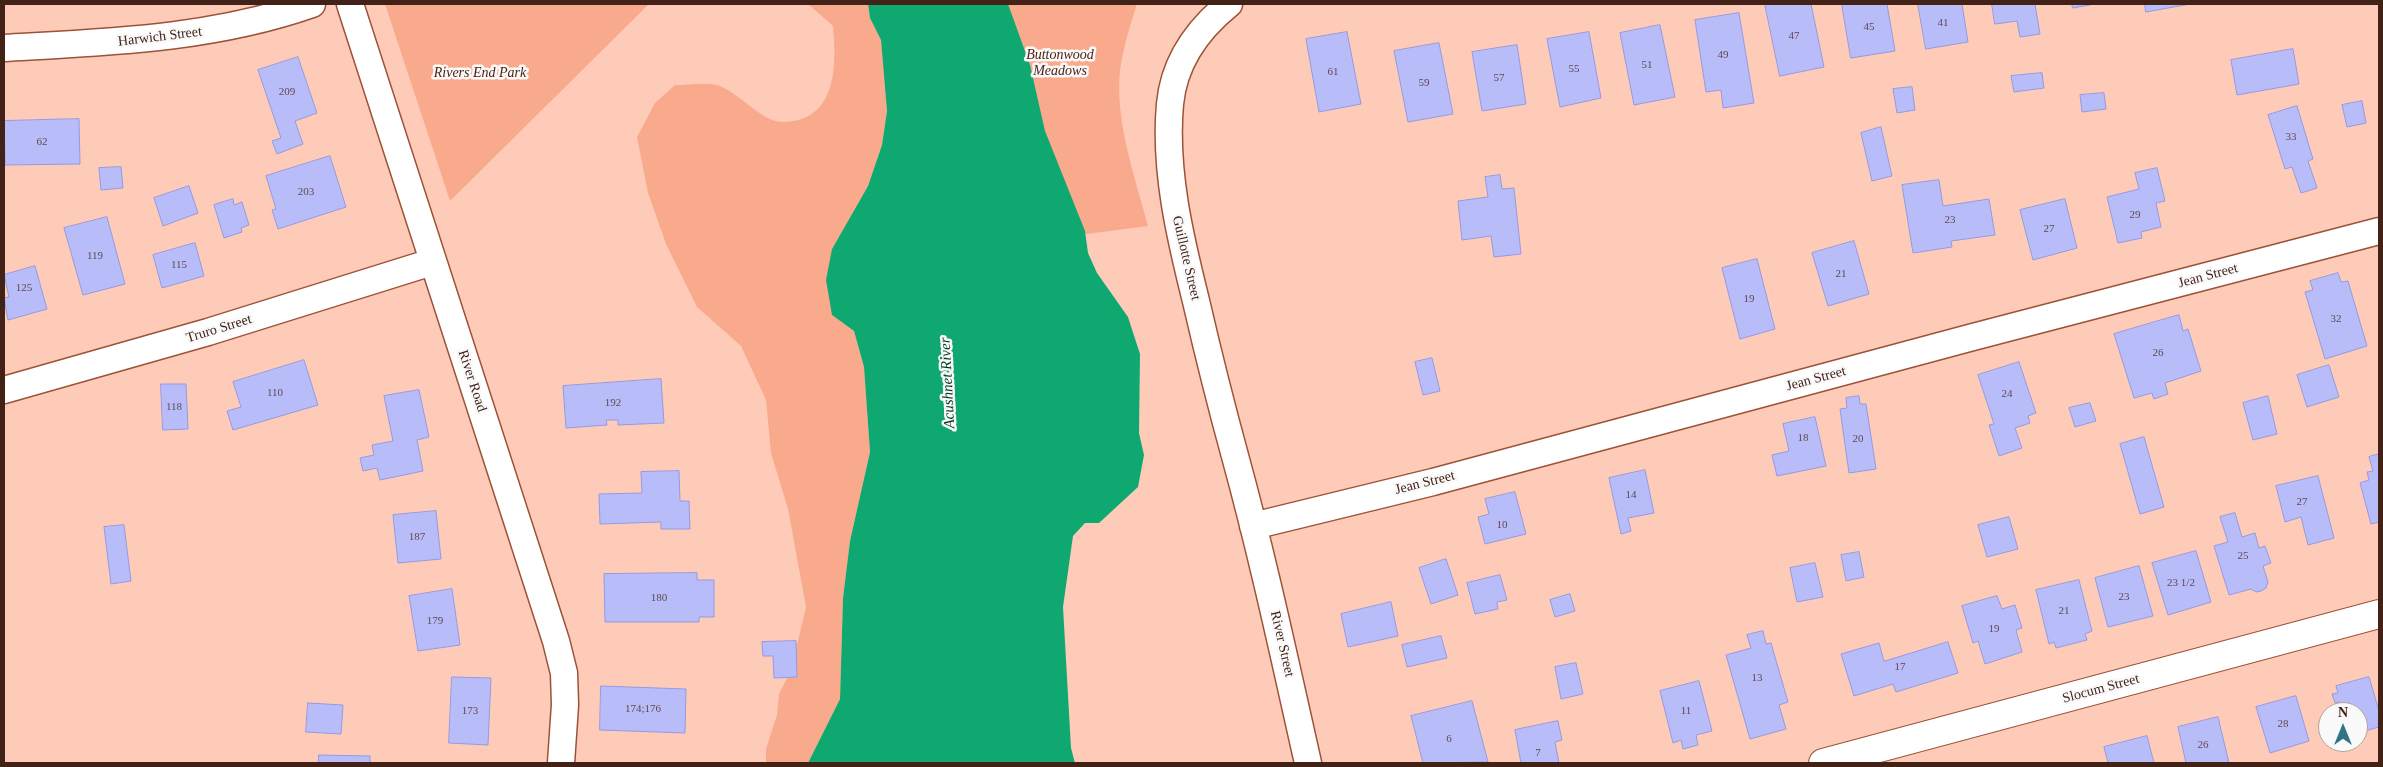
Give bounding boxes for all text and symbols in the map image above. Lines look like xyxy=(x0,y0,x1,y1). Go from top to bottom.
house number: 41 xyxy=(1938,16,1949,30)
house number: 45 xyxy=(1864,20,1875,34)
street label: Harwich Street xyxy=(117,24,203,50)
house number: 47 xyxy=(1788,29,1800,43)
park label: Buttonwood Meadows xyxy=(1026,47,1094,80)
house number: 49 xyxy=(1718,48,1729,62)
house number: 51 xyxy=(1641,58,1652,72)
house number: 55 xyxy=(1568,62,1580,76)
park label: Rivers End Park xyxy=(434,65,526,81)
house number: 61 xyxy=(1328,65,1339,79)
house number: 57 xyxy=(1494,71,1505,85)
house number: 59 xyxy=(1418,76,1430,90)
house number: 209 xyxy=(279,85,295,99)
house number: 33 xyxy=(2286,130,2296,144)
house number: 62 xyxy=(36,135,48,149)
house number: 203 xyxy=(298,185,314,199)
house number: 29 xyxy=(2130,208,2140,222)
house number: 23 xyxy=(1944,213,1956,227)
street label: Guillotte Street xyxy=(1168,214,1204,302)
house number: 27 xyxy=(2044,222,2054,236)
house number: 119 xyxy=(87,249,103,263)
house number: 115 xyxy=(171,258,187,272)
street label: Jean Street xyxy=(2176,260,2240,292)
house number: 21 xyxy=(1835,267,1846,281)
house number: 125 xyxy=(16,281,32,295)
house number: 19 xyxy=(1744,292,1755,306)
street label: Truro Street xyxy=(184,311,254,347)
house number: 32 xyxy=(2330,312,2342,326)
water label: Acushnet River xyxy=(937,337,959,429)
house number: 26 xyxy=(2152,346,2164,360)
street label: River Road xyxy=(454,348,490,414)
street label: Jean Street xyxy=(1784,363,1848,395)
house number: 110 xyxy=(267,386,283,400)
house number: 24 xyxy=(2001,387,2012,401)
house number: 192 xyxy=(605,396,621,410)
house number: 118 xyxy=(166,400,182,414)
house number: 18 xyxy=(1798,431,1809,445)
house number: 20 xyxy=(1852,432,1864,446)
street label: Jean Street xyxy=(1393,467,1457,499)
house number: 14 xyxy=(1625,488,1636,502)
house number: 27 xyxy=(2296,495,2308,509)
house number: 10 xyxy=(1496,518,1508,532)
house number: 187 xyxy=(409,530,425,544)
house number: 25 xyxy=(2238,549,2248,563)
house number: 23 1/2 xyxy=(2167,576,2195,590)
house number: 23 xyxy=(2118,590,2130,604)
house number: 180 xyxy=(651,591,667,605)
house number: 21 xyxy=(2058,604,2070,618)
street label: River Street xyxy=(1266,609,1298,679)
house number: 179 xyxy=(427,614,443,628)
house number: 19 xyxy=(1988,622,2000,636)
house number: 17 xyxy=(1894,660,1906,674)
house number: 13 xyxy=(1751,671,1762,685)
street label: Slocum Street xyxy=(2061,671,2141,707)
house number: 174;176 xyxy=(625,702,661,716)
north arrow xyxy=(2318,702,2368,752)
house number: 173 xyxy=(462,704,478,718)
house number: 11 xyxy=(1681,704,1691,718)
text: N xyxy=(2338,705,2348,720)
house number: 28 xyxy=(2278,717,2288,731)
house number: 6 xyxy=(1446,732,1452,746)
house number: 26 xyxy=(2198,738,2208,752)
house number: 7 xyxy=(1535,746,1541,760)

